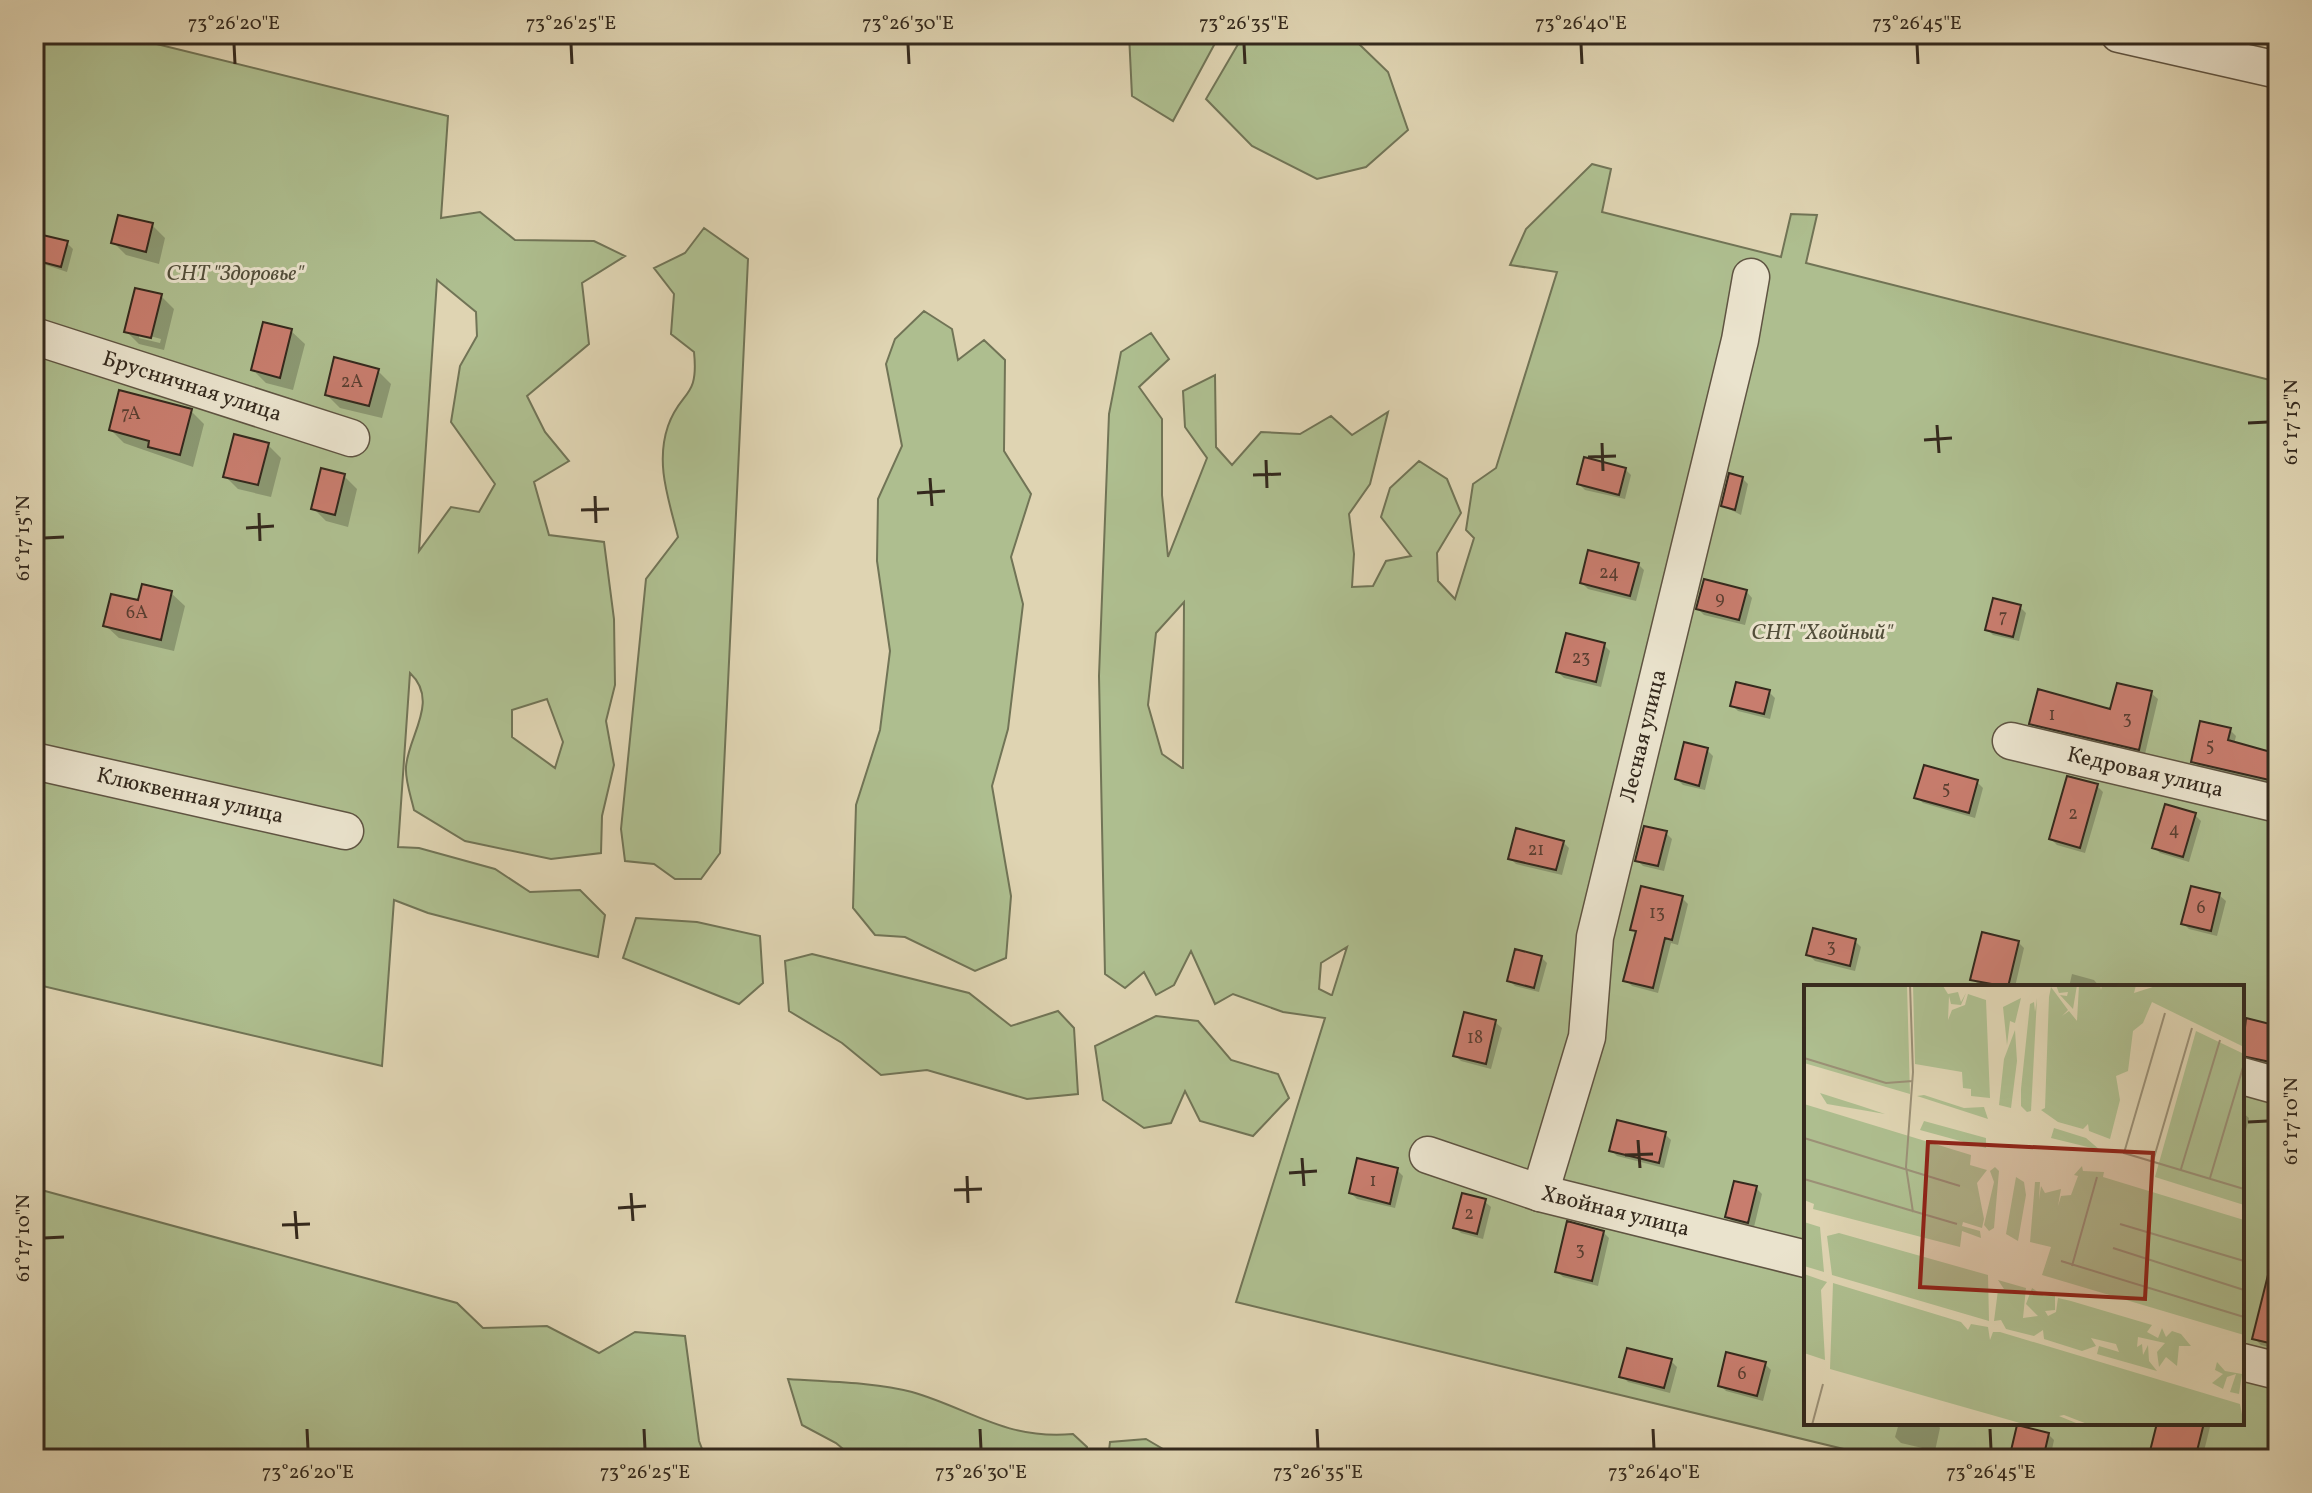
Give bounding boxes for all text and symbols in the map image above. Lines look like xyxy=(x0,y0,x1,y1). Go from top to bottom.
text: 73°26'20"E xyxy=(188,10,280,38)
text: 73°26'25"E xyxy=(526,10,616,38)
text: 73°26'30"E xyxy=(862,10,954,38)
text: 73°26'35"E xyxy=(1199,10,1289,38)
text: 73°26'40"E xyxy=(1535,10,1627,38)
text: 73°26'45"E xyxy=(1872,10,1962,38)
park label: СНТ "Здоровье" xyxy=(166,259,304,290)
street label: Брусничная улица xyxy=(98,343,286,430)
house number: 2А xyxy=(341,370,363,395)
text: 61°17'15"N xyxy=(2278,379,2306,465)
house number: 7А xyxy=(121,402,141,427)
text: 61°17'15"N xyxy=(10,495,38,581)
house number: 24 xyxy=(1599,561,1619,586)
house number: 9 xyxy=(1715,587,1725,612)
house number: 6А xyxy=(126,601,148,626)
house number: 7 xyxy=(1999,605,2007,630)
park label: СНТ "Хвойный" xyxy=(1751,618,1893,649)
house number: 23 xyxy=(1572,646,1590,671)
street label: Лесная улица xyxy=(1613,666,1675,806)
house number: 1 xyxy=(2049,703,2055,728)
house number: 3 xyxy=(2122,707,2132,732)
house number: 5 xyxy=(2206,734,2214,759)
street label: Кедровая улица xyxy=(2064,739,2227,806)
street label: Клюквенная улица xyxy=(93,760,287,832)
house number: 5 xyxy=(1942,777,1950,802)
house number: 2 xyxy=(2068,802,2078,827)
house number: 4 xyxy=(2169,818,2179,843)
house number: 21 xyxy=(1528,838,1544,863)
house number: 6 xyxy=(2196,896,2206,921)
house number: 13 xyxy=(1649,901,1665,926)
house number: 3 xyxy=(1826,935,1836,960)
inset map xyxy=(1804,985,2244,1425)
house number: 18 xyxy=(1467,1026,1483,1051)
text: 61°17'10"N xyxy=(2278,1077,2306,1165)
house number: 1 xyxy=(1370,1169,1376,1194)
street label: Хвойная улица xyxy=(1538,1178,1693,1245)
text: 61°17'10"N xyxy=(10,1194,38,1282)
house number: 2 xyxy=(1464,1202,1474,1227)
house number: 3 xyxy=(1575,1238,1585,1263)
house number: 6 xyxy=(1737,1362,1747,1387)
text: 73°26'20"E xyxy=(262,1459,354,1487)
text: 73°26'25"E xyxy=(600,1459,690,1487)
text: 73°26'30"E xyxy=(935,1459,1027,1487)
text: 73°26'35"E xyxy=(1273,1459,1363,1487)
text: 73°26'40"E xyxy=(1608,1459,1700,1487)
text: 73°26'45"E xyxy=(1946,1459,2036,1487)

